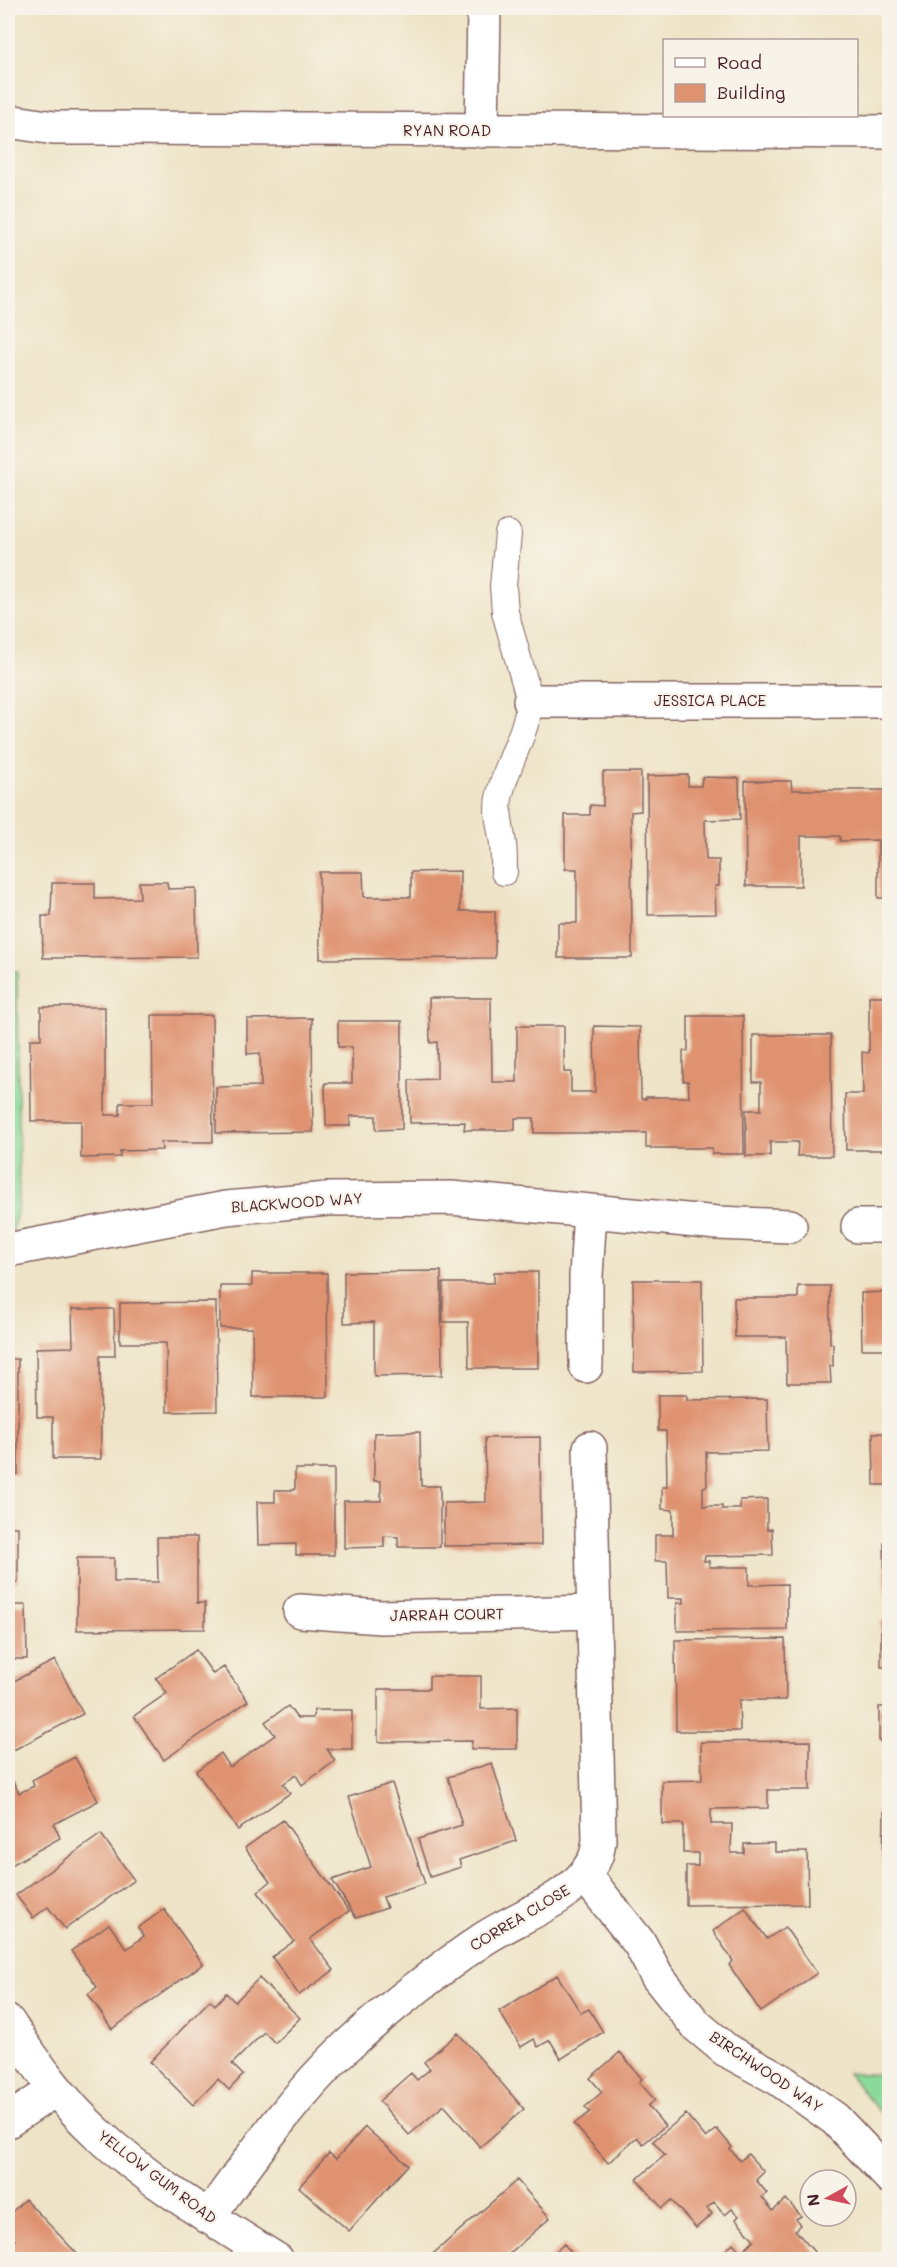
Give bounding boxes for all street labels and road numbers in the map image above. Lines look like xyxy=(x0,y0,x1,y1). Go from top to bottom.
street label: RYAN ROAD xyxy=(403,120,491,140)
street label: JESSICA PLACE xyxy=(654,690,766,710)
street label: BLACKWOOD WAY xyxy=(230,1187,363,1217)
street label: JARRAH COURT xyxy=(390,1603,504,1625)
street label: CORREA CLOSE xyxy=(466,1879,573,1955)
street label: BIRCHWOOD WAY xyxy=(706,2026,827,2116)
street label: YELLOW GUM ROAD xyxy=(94,2125,221,2228)

